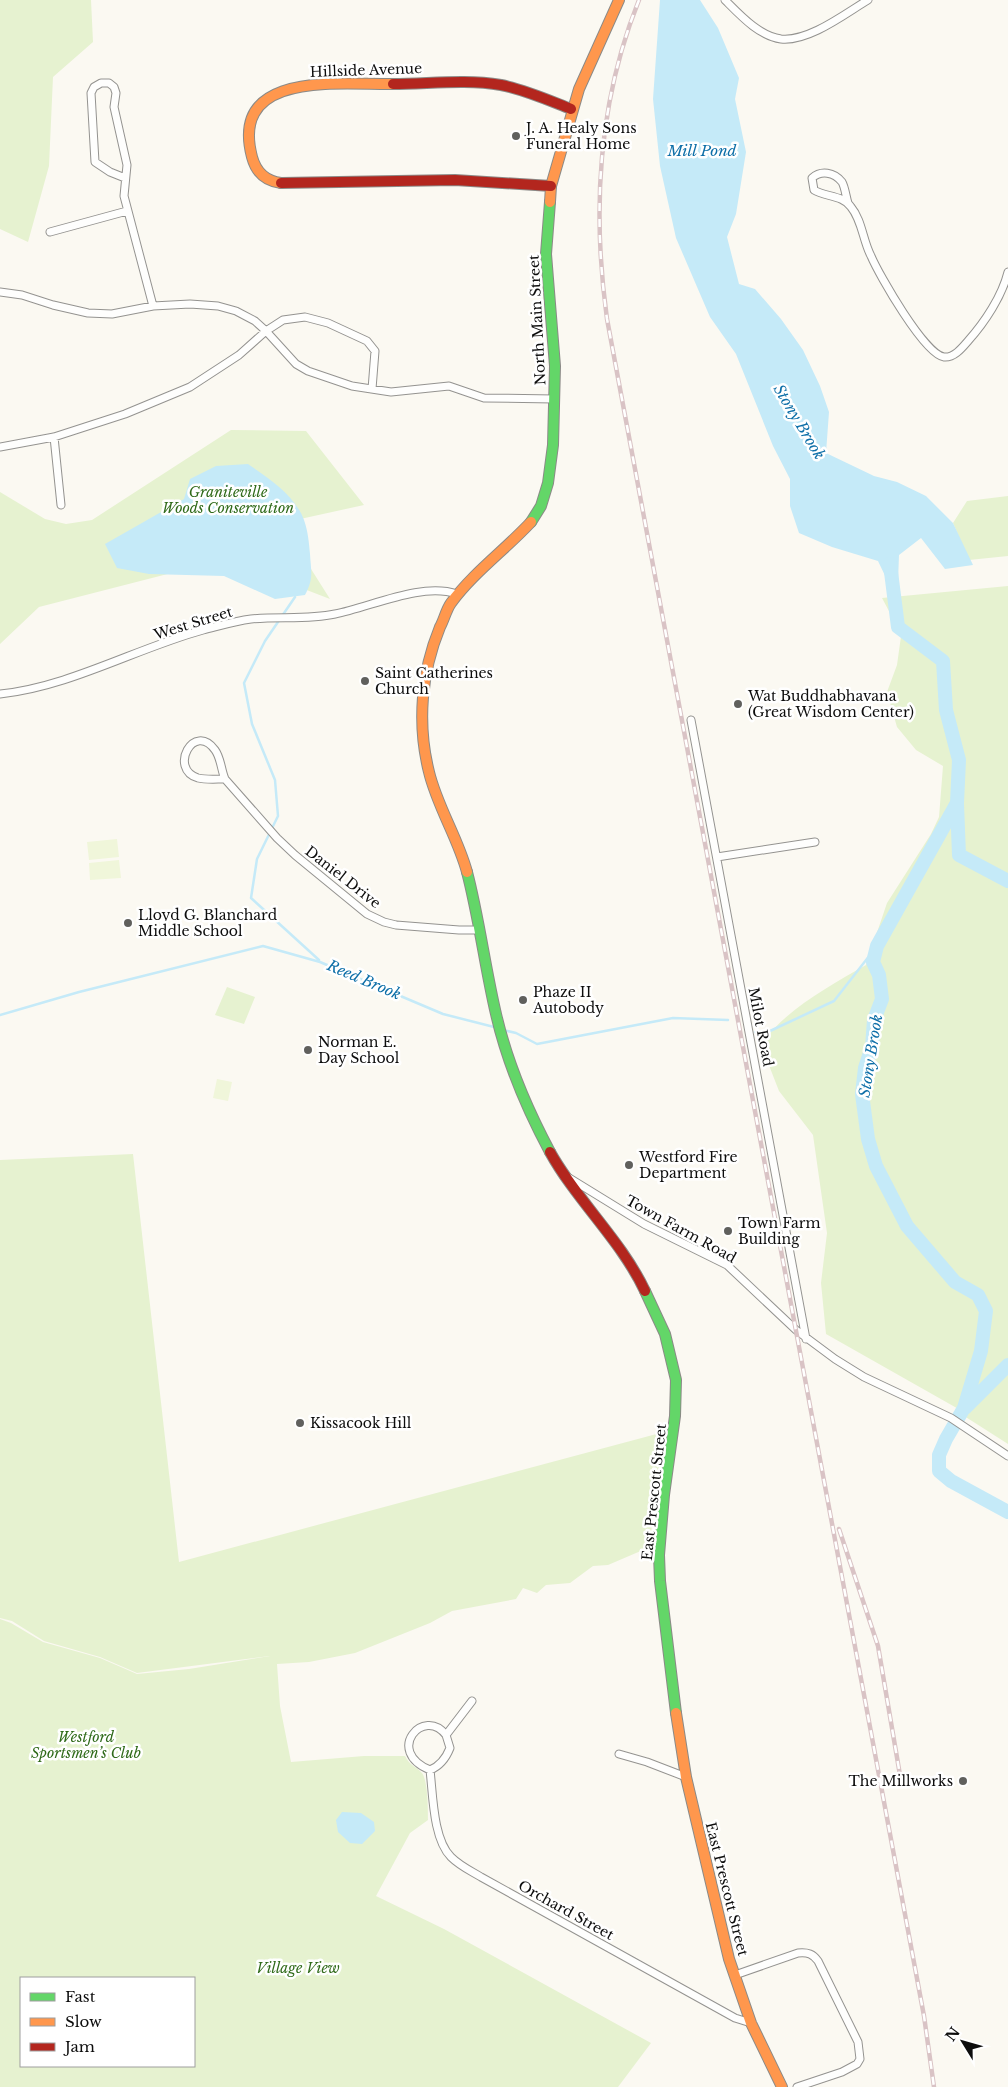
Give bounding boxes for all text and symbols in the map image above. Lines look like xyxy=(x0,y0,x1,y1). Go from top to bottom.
street label: Hillside Avenue xyxy=(310,59,422,81)
place label: J. A. Healy Sons Funeral Home xyxy=(524,119,637,153)
marker: J. A. Healy Sons Funeral Home xyxy=(510,130,522,142)
water label: Mill Pond xyxy=(666,141,737,160)
street label: North Main Street xyxy=(525,254,549,386)
water label: Stony Brook xyxy=(770,381,829,463)
park label: Graniteville Woods Conservation xyxy=(162,483,294,517)
street label: West Street xyxy=(151,602,235,644)
place label: Saint Catherines Church xyxy=(375,664,493,698)
marker: Saint Catherines Church xyxy=(359,675,371,687)
place label: Wat Buddhabhavana (Great Wisdom Center) xyxy=(747,687,914,721)
marker: Wat Buddhabhavana (Great Wisdom Center) xyxy=(732,698,744,710)
street label: Daniel Drive xyxy=(302,842,384,912)
place label: Lloyd G. Blanchard Middle School xyxy=(138,906,278,940)
marker: Lloyd G. Blanchard Middle School xyxy=(122,917,134,929)
water label: Reed Brook xyxy=(323,955,404,1004)
place label: Phaze II Autobody xyxy=(532,983,604,1017)
street label: Milot Road xyxy=(745,986,778,1069)
marker: Phaze II Autobody xyxy=(517,994,529,1006)
water label: Stony Brook xyxy=(855,1013,886,1099)
place label: Norman E. Day School xyxy=(318,1033,400,1067)
marker: Norman E. Day School xyxy=(302,1044,314,1056)
place label: Westford Fire Department xyxy=(638,1148,738,1182)
marker: Westford Fire Department xyxy=(623,1159,635,1171)
street label: Town Farm Road xyxy=(623,1191,740,1267)
place label: Town Farm Building xyxy=(738,1214,821,1248)
marker: Town Farm Building xyxy=(722,1225,734,1237)
place label: Kissacook Hill xyxy=(310,1414,412,1432)
marker: Kissacook Hill xyxy=(294,1417,306,1429)
street label: East Prescott Street xyxy=(638,1422,670,1561)
park label: Westford Sportsmen’s Club xyxy=(31,1728,141,1762)
place label: The Millworks xyxy=(849,1772,953,1790)
marker: The Millworks xyxy=(957,1775,969,1787)
street label: East Prescott Street xyxy=(702,1820,753,1959)
street label: Orchard Street xyxy=(515,1876,618,1944)
park label: Village View xyxy=(256,1959,340,1977)
legend xyxy=(20,1977,195,2067)
text: Fast xyxy=(65,1987,96,2006)
text: Slow xyxy=(65,2012,102,2031)
north arrow xyxy=(938,2017,988,2067)
text: N xyxy=(941,2024,964,2045)
text: Jam xyxy=(63,2037,95,2056)

